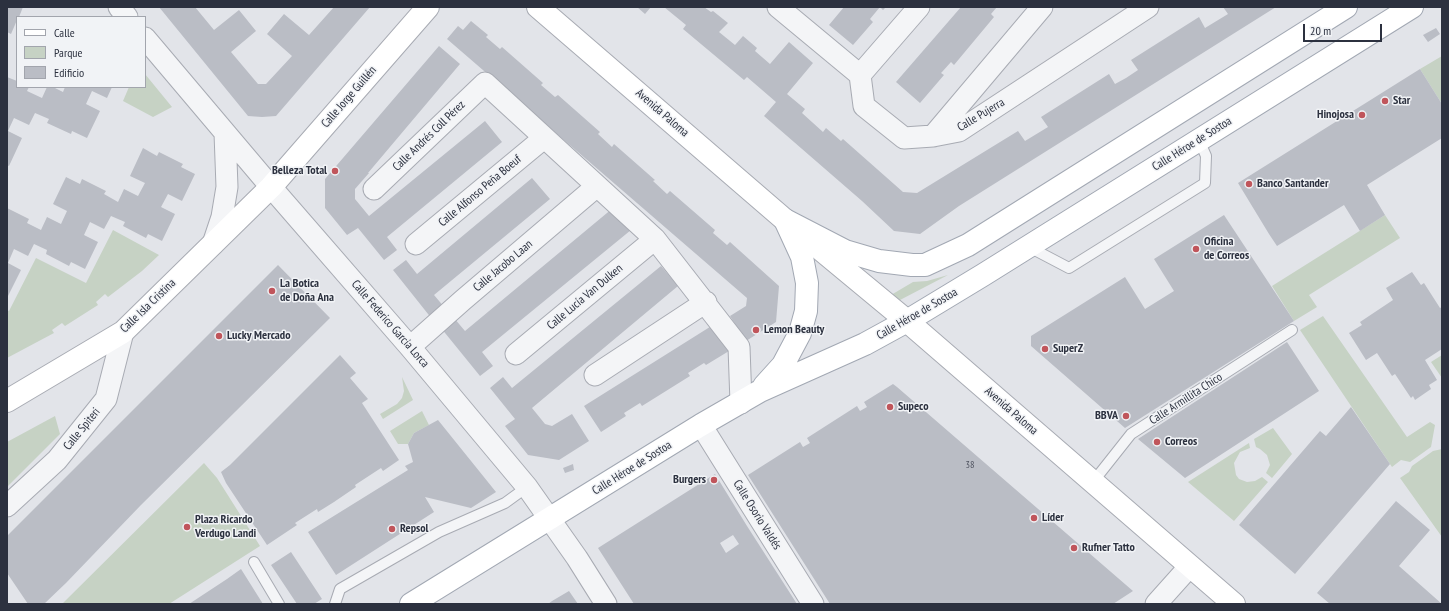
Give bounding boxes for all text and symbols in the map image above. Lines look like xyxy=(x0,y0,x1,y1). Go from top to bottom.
legend xyxy=(16,16,146,88)
scale bar xyxy=(1305,16,1384,42)
text: 20 m xyxy=(1310,23,1331,38)
text: Calle xyxy=(54,25,75,40)
text: Parque xyxy=(54,45,83,60)
street label: Calle Jorge Guillén xyxy=(318,63,380,131)
text: Edificio xyxy=(54,65,84,80)
street label: Avenida Paloma xyxy=(632,86,692,140)
place label: Star xyxy=(1393,94,1410,108)
street label: Calle Pujerra xyxy=(955,95,1007,135)
marker: Star xyxy=(1380,96,1390,106)
street label: Calle Andrés Coll Pérez xyxy=(390,98,468,174)
place label: Hinojosa xyxy=(1317,108,1354,122)
marker: Hinojosa xyxy=(1357,110,1367,120)
street label: Calle Héroe de Sostoa xyxy=(1150,114,1234,174)
street label: Calle Alfonso Peña Boeuf xyxy=(436,152,524,230)
place label: Belleza Total xyxy=(272,164,327,178)
marker: Belleza Total xyxy=(330,166,340,176)
place label: Banco Santander xyxy=(1257,177,1329,191)
marker: Banco Santander xyxy=(1244,179,1254,189)
place label: Oficina de Correos xyxy=(1204,235,1249,263)
street label: Calle Jacobo Laan xyxy=(470,237,536,295)
marker: Oficina de Correos xyxy=(1191,244,1201,254)
street label: Calle Lucía Van Dulken xyxy=(544,261,626,333)
street label: Calle Isla Cristina xyxy=(117,276,179,336)
place label: La Botica de Doña Ana xyxy=(280,277,334,305)
street label: Calle Federico García Lorca xyxy=(348,277,432,371)
street label: Calle Héroe de Sostoa xyxy=(874,285,960,343)
marker: La Botica de Doña Ana xyxy=(267,286,277,296)
place label: Lemon Beauty xyxy=(764,323,824,337)
marker: Lemon Beauty xyxy=(751,325,761,335)
place label: Lucky Mercado xyxy=(227,329,291,343)
marker: Lucky Mercado xyxy=(214,331,224,341)
place label: SuperZ xyxy=(1053,342,1083,356)
marker: SuperZ xyxy=(1040,344,1050,354)
street label: Calle Armillita Chico xyxy=(1147,370,1225,428)
street label: Avenida Paloma xyxy=(981,384,1041,438)
place label: Supeco xyxy=(898,400,929,414)
marker: Supeco xyxy=(885,402,895,412)
street label: Calle Spiteri xyxy=(61,405,103,453)
place label: BBVA xyxy=(1095,409,1118,423)
marker: BBVA xyxy=(1121,411,1131,421)
place label: Correos xyxy=(1165,435,1197,449)
marker: Correos xyxy=(1152,437,1162,447)
street label: Calle Héroe de Sostoa xyxy=(590,438,674,498)
house number: 38 xyxy=(966,459,974,471)
place label: Burgers xyxy=(673,473,706,487)
marker: Burgers xyxy=(709,475,719,485)
street label: Calle Osorio Valdés xyxy=(730,477,784,553)
place label: Líder xyxy=(1042,511,1064,525)
place label: Plaza Ricardo Verdugo Landi xyxy=(195,513,256,541)
marker: Líder xyxy=(1029,513,1039,523)
marker: Plaza Ricardo Verdugo Landi xyxy=(182,522,192,532)
place label: Repsol xyxy=(400,522,429,536)
marker: Repsol xyxy=(387,524,397,534)
place label: Rufner Tatto xyxy=(1082,541,1135,555)
marker: Rufner Tatto xyxy=(1069,543,1079,553)

